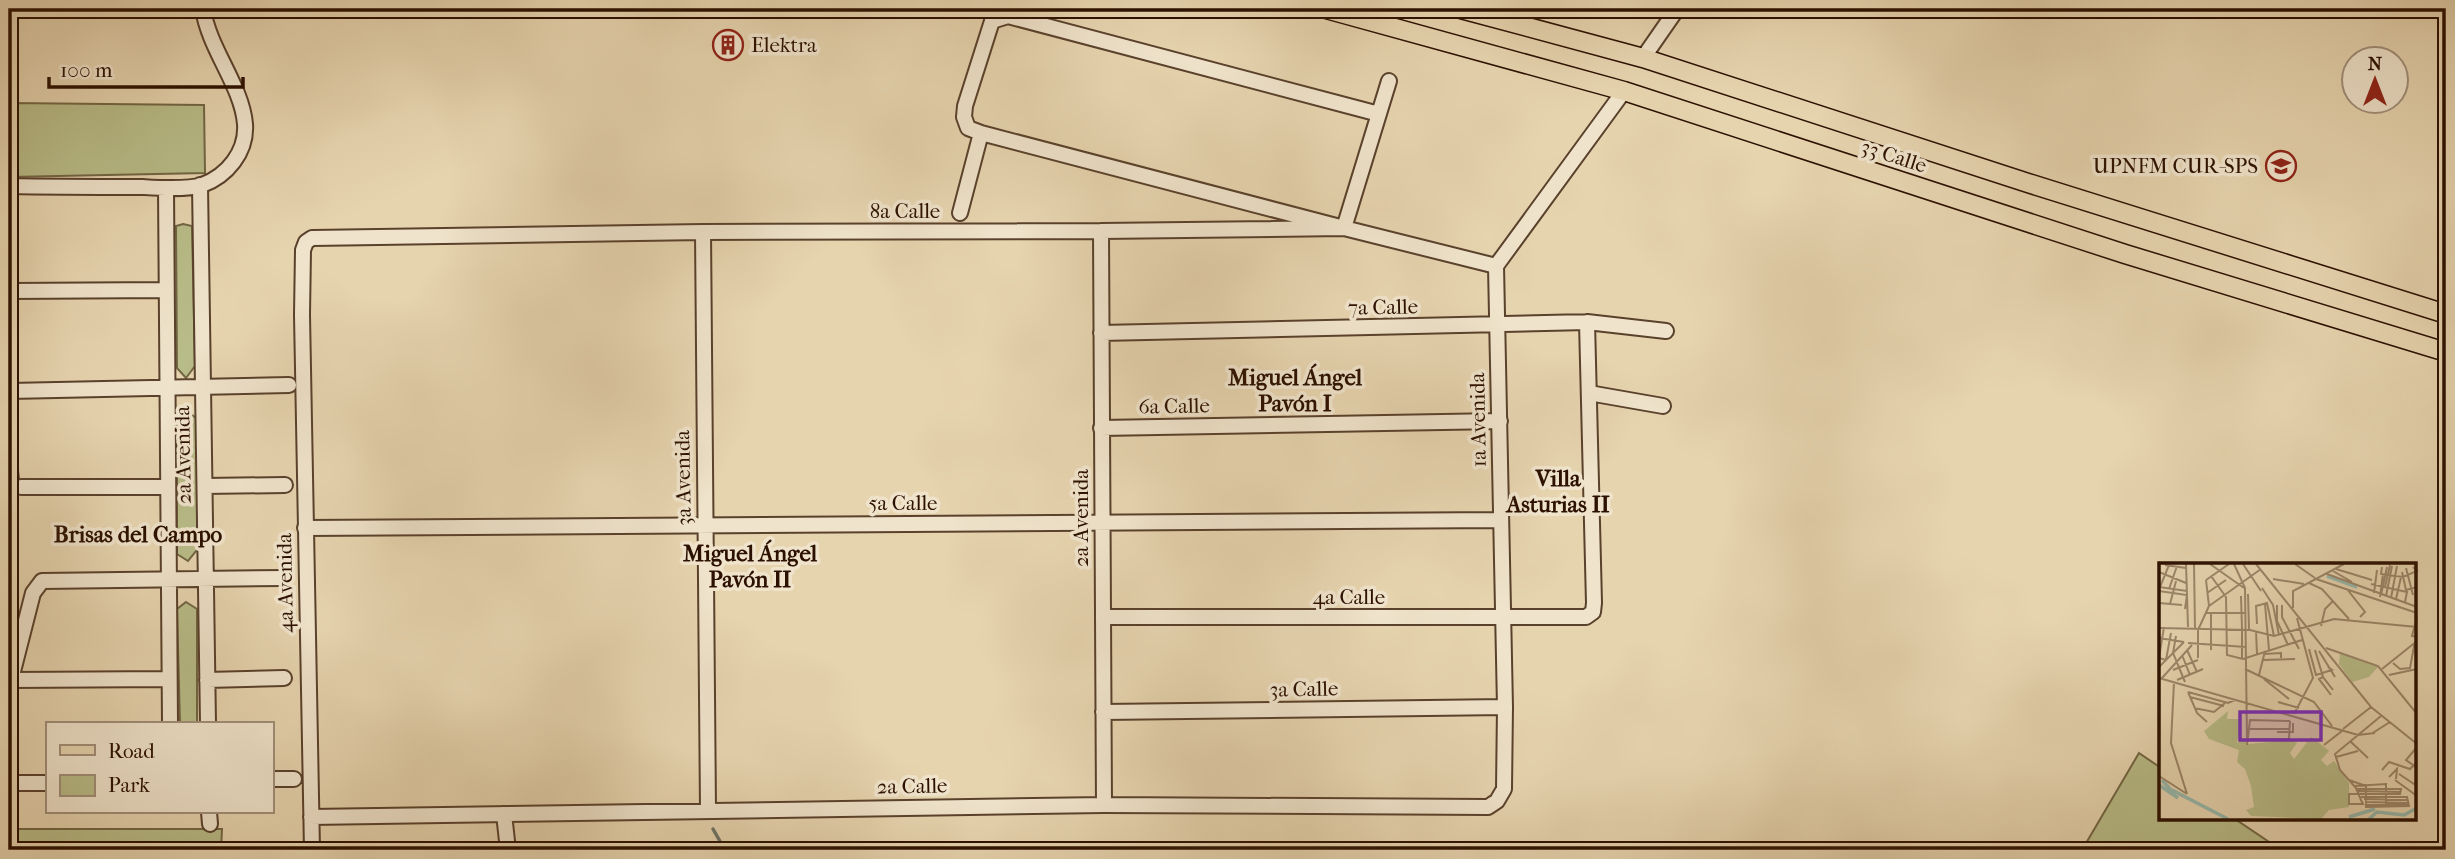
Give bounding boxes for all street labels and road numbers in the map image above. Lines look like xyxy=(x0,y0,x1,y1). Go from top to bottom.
street label: 33 Calle xyxy=(1858,134,1930,178)
street label: 8a Calle xyxy=(870,199,940,223)
street label: 7a Calle xyxy=(1348,294,1418,320)
street label: 1a Avenida xyxy=(1465,372,1491,468)
street label: 6a Calle xyxy=(1138,393,1210,419)
street label: 2a Avenida xyxy=(170,405,196,504)
street label: 3a Avenida xyxy=(670,430,696,526)
street label: 2a Avenida xyxy=(1069,469,1093,567)
street label: 5a Calle xyxy=(869,491,938,515)
street label: 4a Avenida xyxy=(272,533,298,633)
street label: 4a Calle xyxy=(1313,585,1385,609)
street label: 3a Calle xyxy=(1270,676,1338,702)
street label: 2a Calle xyxy=(876,773,948,799)

